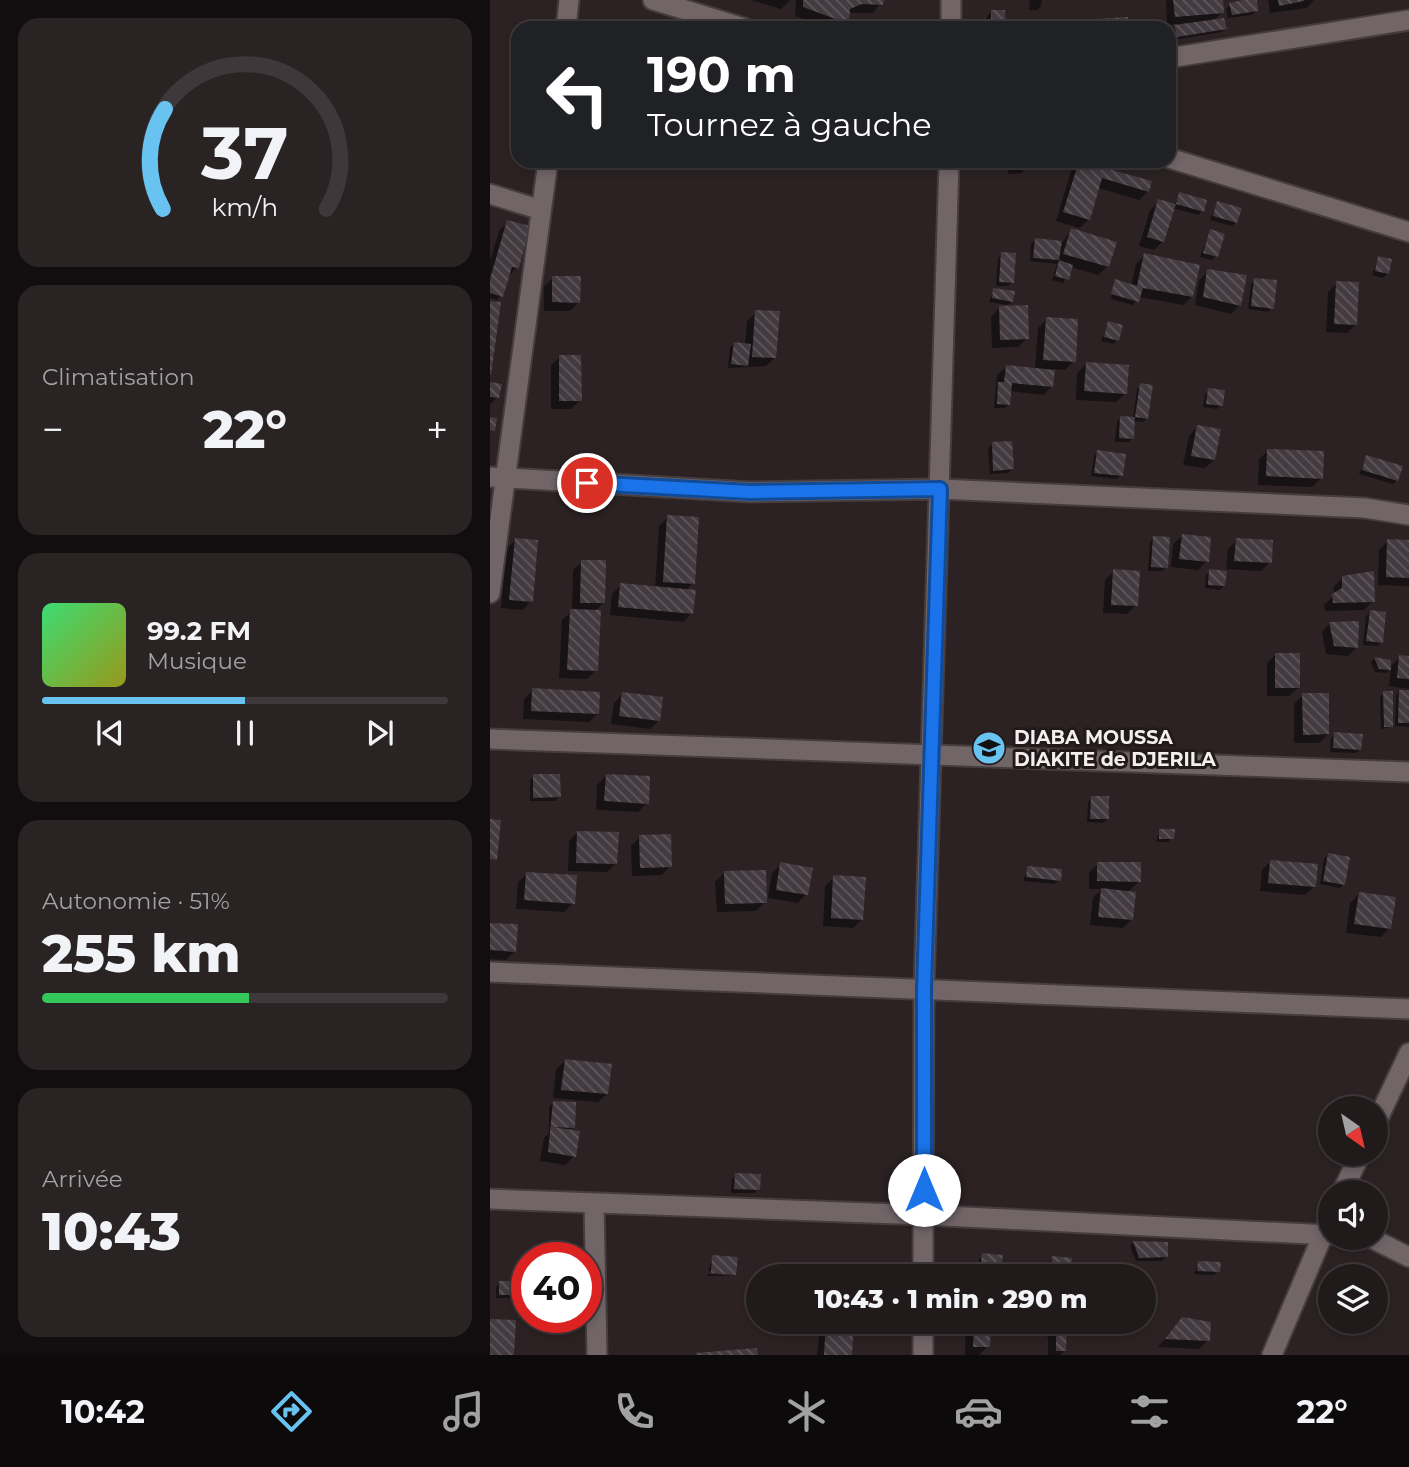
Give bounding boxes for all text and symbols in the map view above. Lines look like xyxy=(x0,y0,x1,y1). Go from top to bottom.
text: 190 m xyxy=(647,45,796,104)
icon: left xyxy=(532,49,623,140)
text: Tournez à gauche xyxy=(647,105,932,144)
text: 37 xyxy=(200,109,289,197)
text: km/h xyxy=(212,192,278,222)
text: Climatisation xyxy=(42,363,194,391)
text: 22° xyxy=(203,398,287,461)
text: − xyxy=(42,406,64,453)
text: + xyxy=(426,406,448,453)
pin xyxy=(557,453,617,513)
icon: arrive xyxy=(568,464,606,502)
text: 99.2 FM xyxy=(147,615,251,647)
text: Musique xyxy=(147,647,247,675)
icon: previous xyxy=(91,714,129,752)
icon: pause xyxy=(226,714,264,752)
icon: next xyxy=(361,714,399,752)
place label: DIABA MOUSSA DIAKITE de DJERILA xyxy=(1014,726,1216,771)
school or university icon: DIABA MOUSSA DIAKITE de DJERILA xyxy=(970,729,1008,767)
text: Autonomie · 51% xyxy=(42,887,230,915)
text: 255 km xyxy=(42,922,241,985)
north arrow xyxy=(1318,1096,1388,1166)
map controls xyxy=(1318,1096,1388,1334)
position arrow xyxy=(887,1153,961,1227)
text: Arrivée xyxy=(42,1165,123,1193)
button: sound xyxy=(1318,1180,1388,1250)
text: 10:43 xyxy=(42,1200,181,1263)
speed limit sign: 40 xyxy=(511,1242,602,1333)
button: layers xyxy=(1318,1264,1388,1334)
text: 10:43 · 1 min · 290 m xyxy=(814,1283,1088,1315)
icon: directions xyxy=(267,1387,316,1436)
icon: music xyxy=(439,1387,488,1436)
icon: phone xyxy=(610,1387,659,1436)
icon: climate xyxy=(782,1387,831,1436)
icon: car xyxy=(954,1387,1003,1436)
icon: filters xyxy=(1125,1387,1174,1436)
text: 10:42 xyxy=(61,1392,145,1431)
text: 22° xyxy=(1297,1392,1348,1431)

